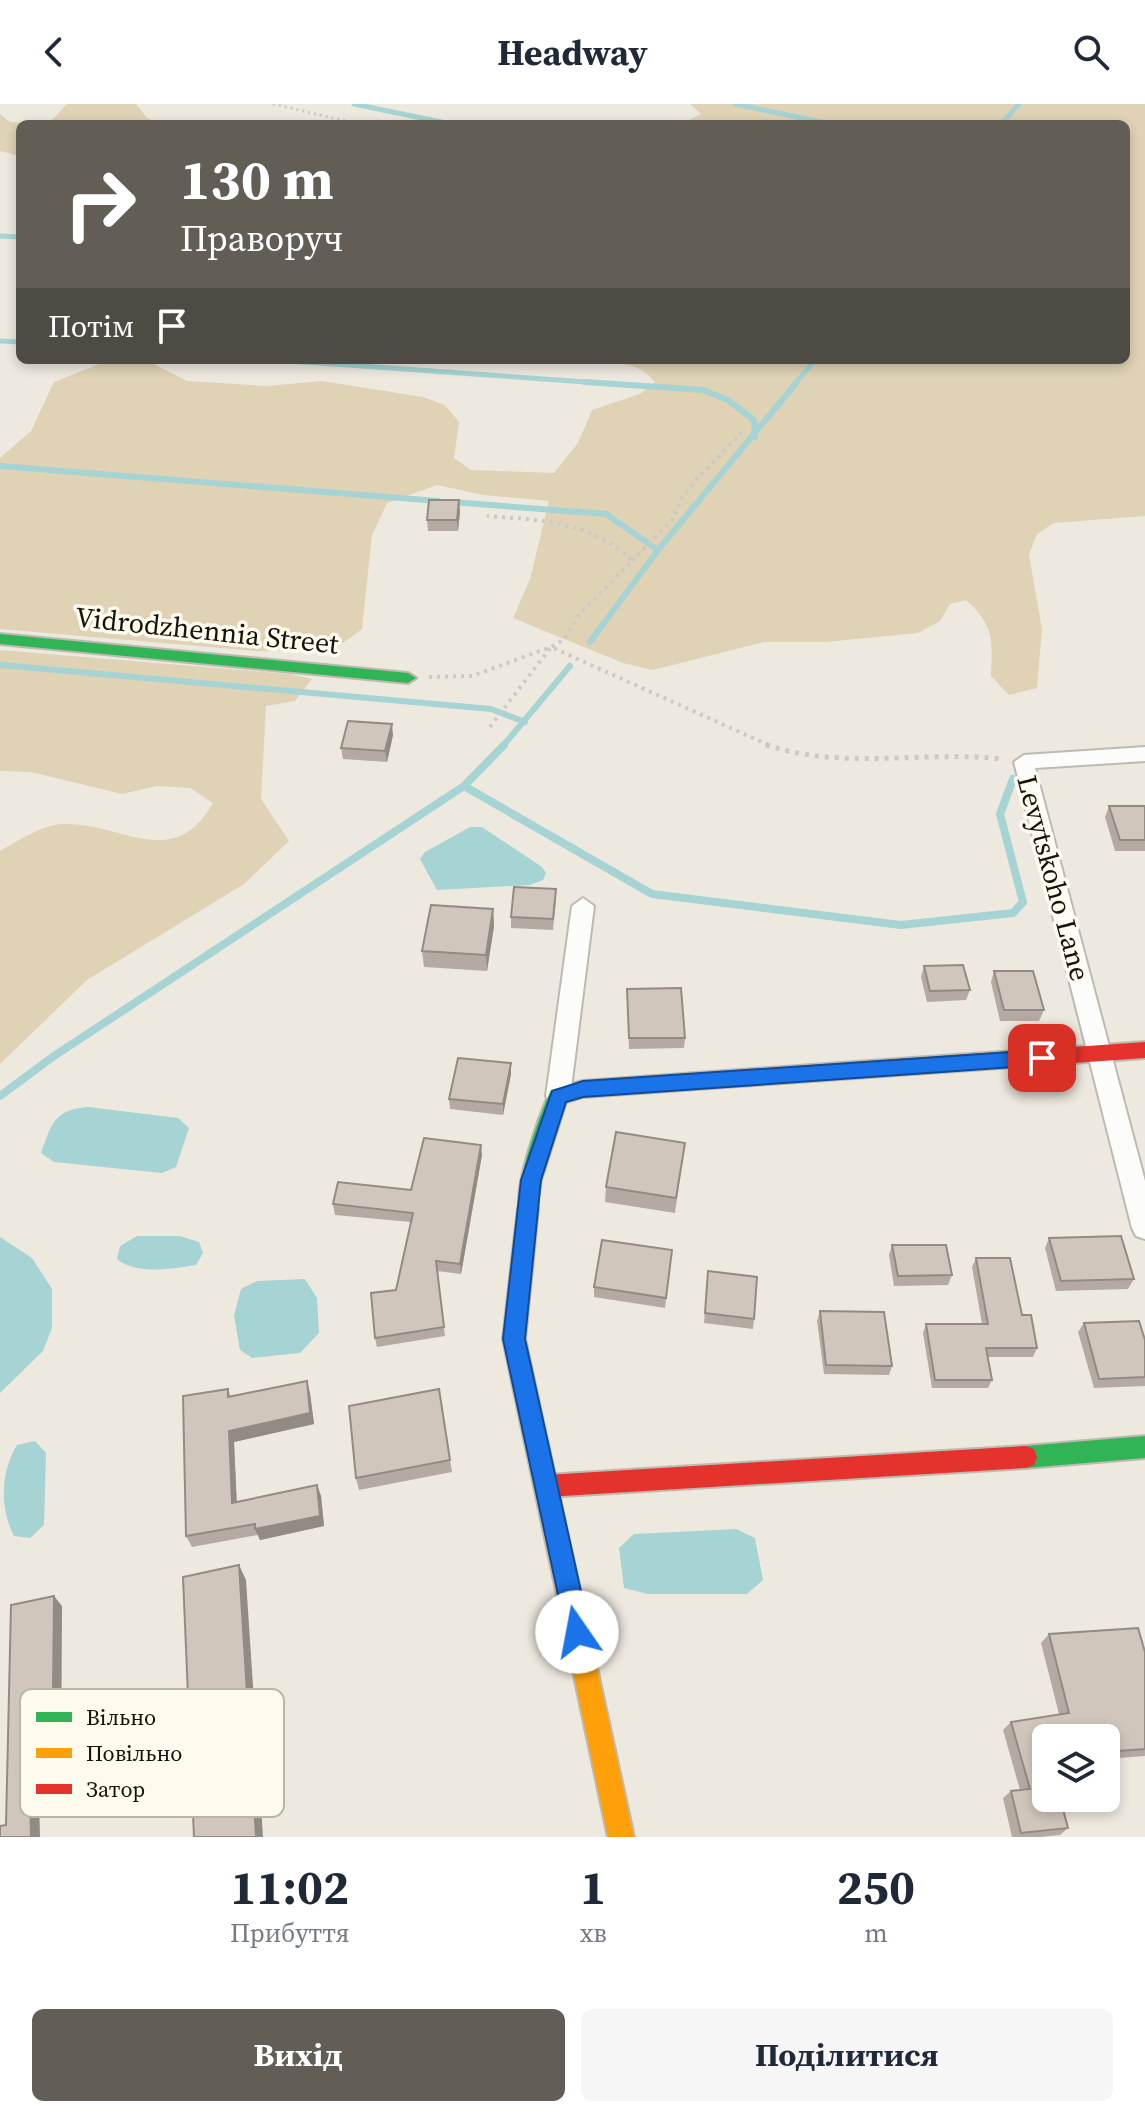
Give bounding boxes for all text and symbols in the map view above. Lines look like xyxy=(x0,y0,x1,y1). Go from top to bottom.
text: Headway xyxy=(497,28,648,77)
icon: back xyxy=(32,30,76,74)
icon: search xyxy=(1069,30,1113,74)
text: 130 m xyxy=(180,141,334,218)
icon: right xyxy=(48,152,152,256)
text: Праворуч xyxy=(180,214,343,263)
icon: arrive xyxy=(150,304,194,348)
text: Потім xyxy=(48,306,134,347)
street label: Vidrodzhennia Street xyxy=(74,597,341,663)
street label: Levytskoho Lane xyxy=(1008,771,1100,985)
pin xyxy=(1008,1024,1076,1092)
icon: arrive xyxy=(1020,1036,1064,1080)
position arrow xyxy=(535,1590,619,1674)
legend xyxy=(20,1689,284,1817)
text: Вільно xyxy=(86,1702,156,1732)
map controls xyxy=(1032,1724,1120,1812)
button: layers xyxy=(1032,1724,1120,1812)
text: Повільно xyxy=(86,1738,182,1768)
text: Затор xyxy=(86,1774,145,1804)
text: 11:02 xyxy=(231,1854,349,1920)
text: 1 xyxy=(580,1854,606,1920)
text: 250 xyxy=(837,1854,915,1920)
text: Прибуття xyxy=(230,1915,350,1951)
text: хв xyxy=(580,1915,607,1951)
text: m xyxy=(864,1915,888,1951)
button: Вихід xyxy=(32,2009,565,2101)
button: Поділитися xyxy=(581,2009,1113,2101)

